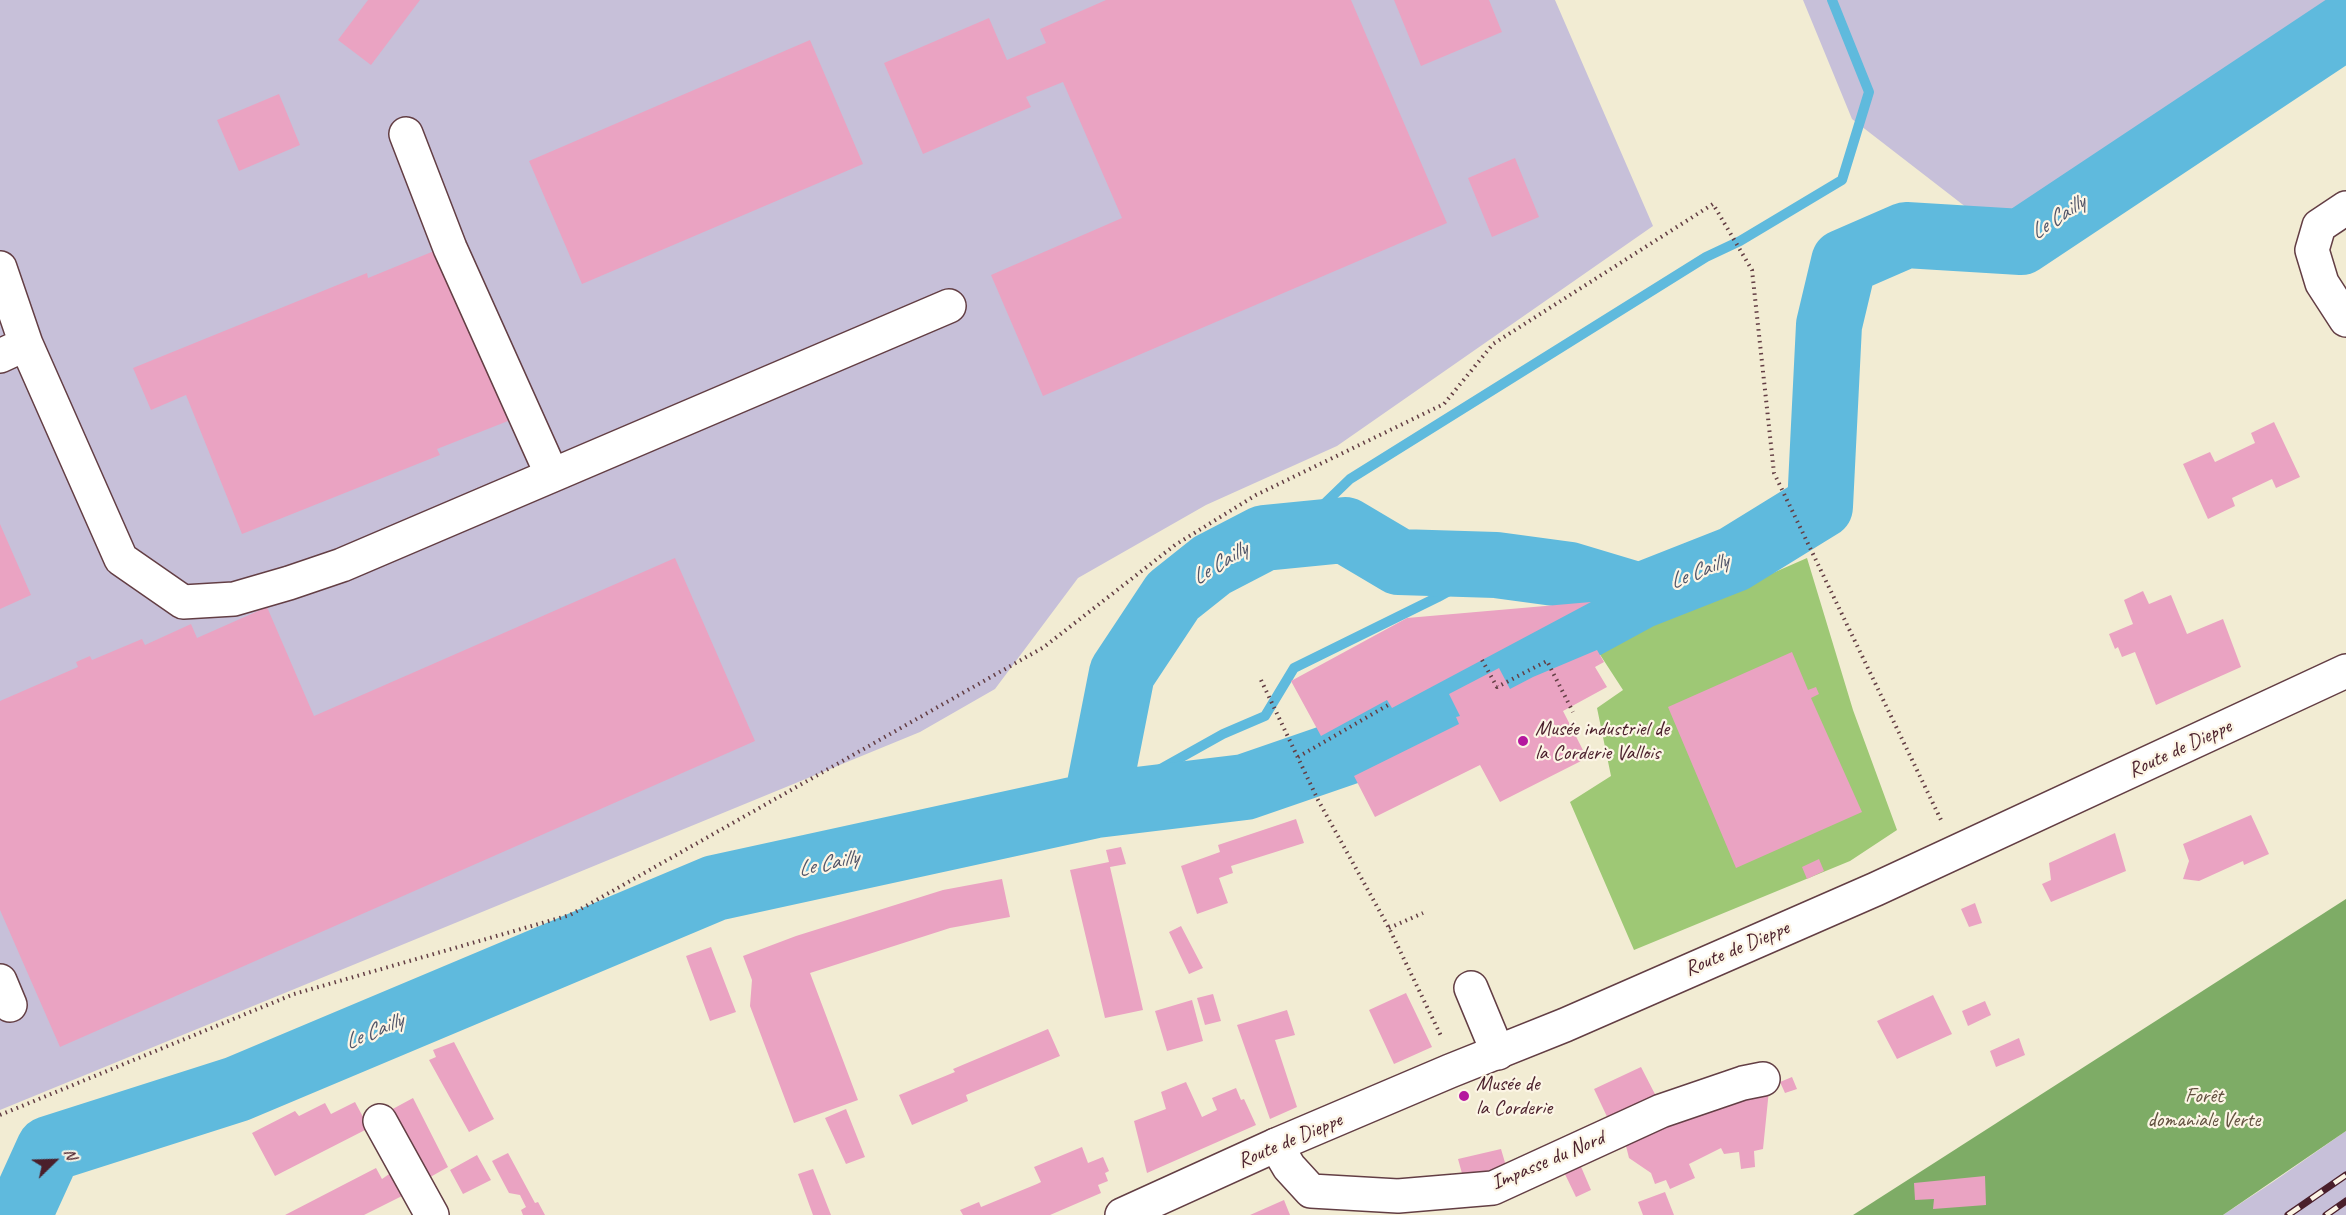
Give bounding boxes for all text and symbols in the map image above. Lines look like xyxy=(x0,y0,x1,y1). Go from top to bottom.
water label: Le Cailly xyxy=(2025,190,2091,246)
water label: Le Cailly xyxy=(1187,537,1253,591)
water label: Le Cailly xyxy=(1666,548,1732,596)
street label: Route de Dieppe xyxy=(2124,714,2236,784)
place label: Musée industriel de la Corderie Vallois xyxy=(1535,716,1669,766)
marker: Musée industriel de la Corderie Vallois xyxy=(1516,734,1530,748)
water label: Le Cailly xyxy=(795,845,861,883)
street label: Route de Dieppe xyxy=(1681,916,1793,982)
water label: Le Cailly xyxy=(341,1008,407,1056)
place label: Musée de la Corderie xyxy=(1476,1071,1552,1121)
park label: Forêt domaniale Verte xyxy=(2148,1083,2260,1133)
marker: Musée de la Corderie xyxy=(1457,1089,1471,1103)
street label: Route de Dieppe xyxy=(1234,1108,1346,1174)
street label: Impasse du Nord xyxy=(1488,1126,1608,1196)
north arrow xyxy=(24,1131,84,1191)
text: N xyxy=(59,1146,82,1162)

